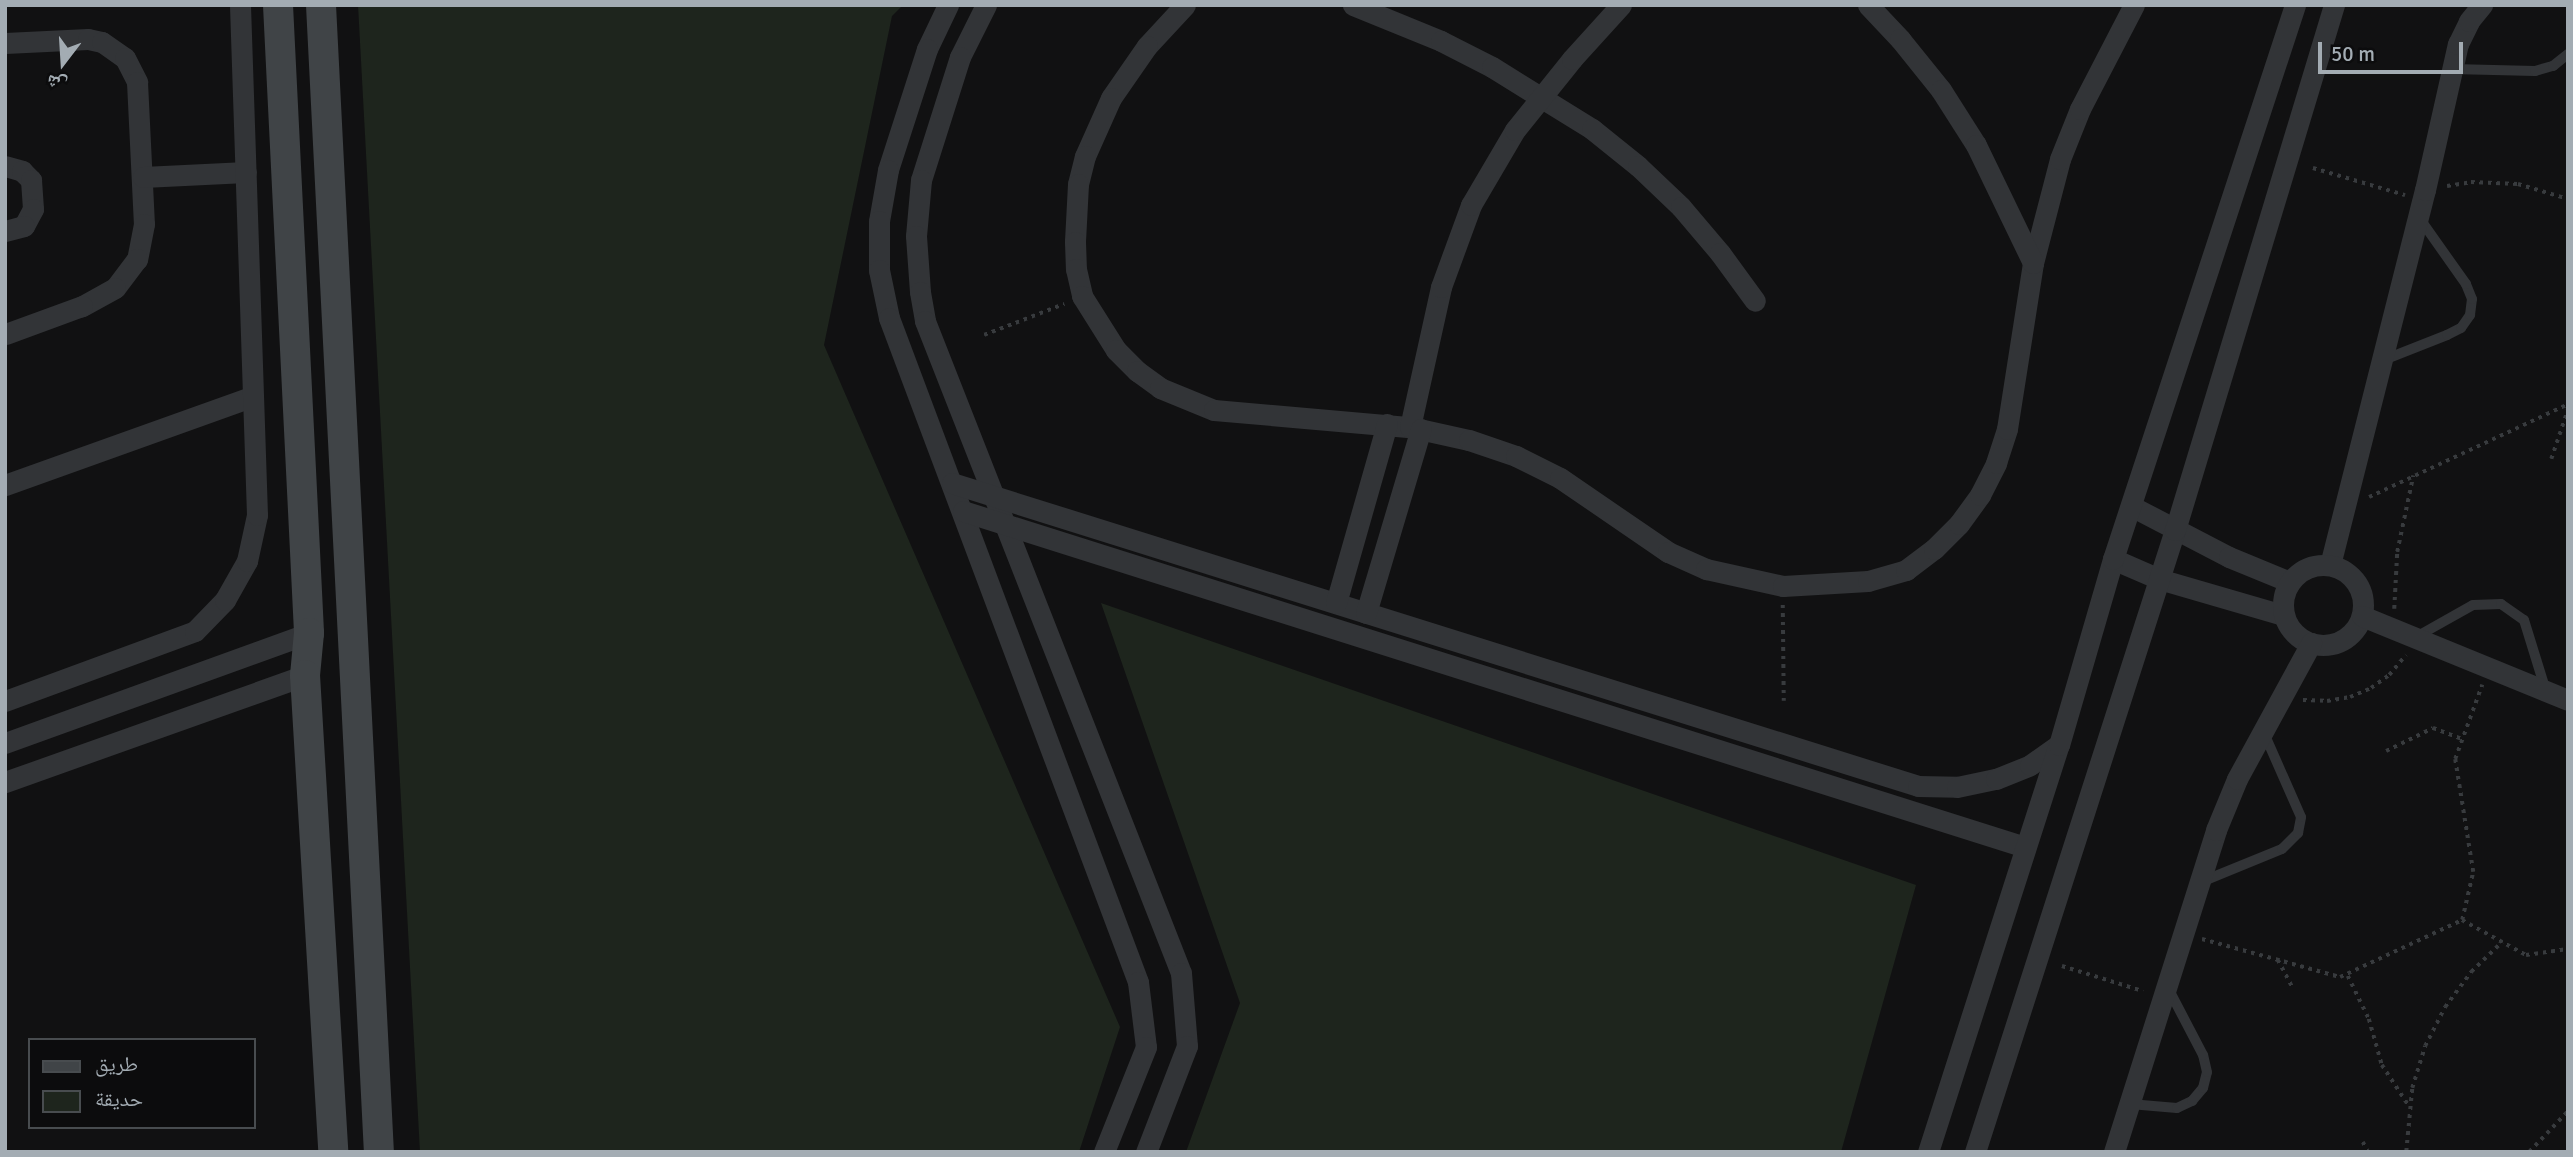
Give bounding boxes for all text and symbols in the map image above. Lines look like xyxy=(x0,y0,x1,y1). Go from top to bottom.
north arrow xyxy=(28,28,98,98)
scale bar xyxy=(2321,28,2466,72)
text: 50 m xyxy=(2331,41,2375,67)
text: ش xyxy=(44,69,70,98)
legend xyxy=(28,1038,256,1129)
text: طريق xyxy=(95,1051,138,1077)
text: حديقة xyxy=(95,1086,143,1112)

